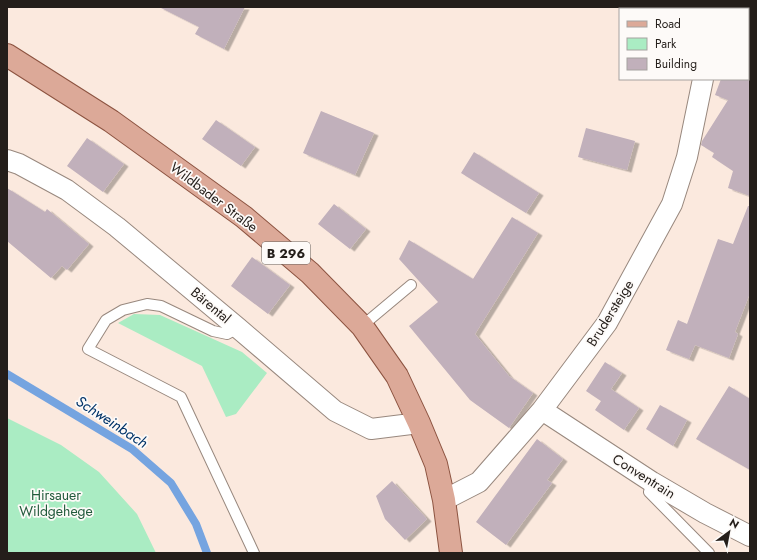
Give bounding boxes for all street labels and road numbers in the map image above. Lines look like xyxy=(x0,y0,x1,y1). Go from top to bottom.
street label: Wildbader Straße xyxy=(166,157,262,237)
road number: B 296 xyxy=(262,242,310,264)
street label: Brudersteige xyxy=(582,276,638,350)
street label: Bärental xyxy=(187,282,235,328)
street label: Conventrain xyxy=(609,449,679,503)

